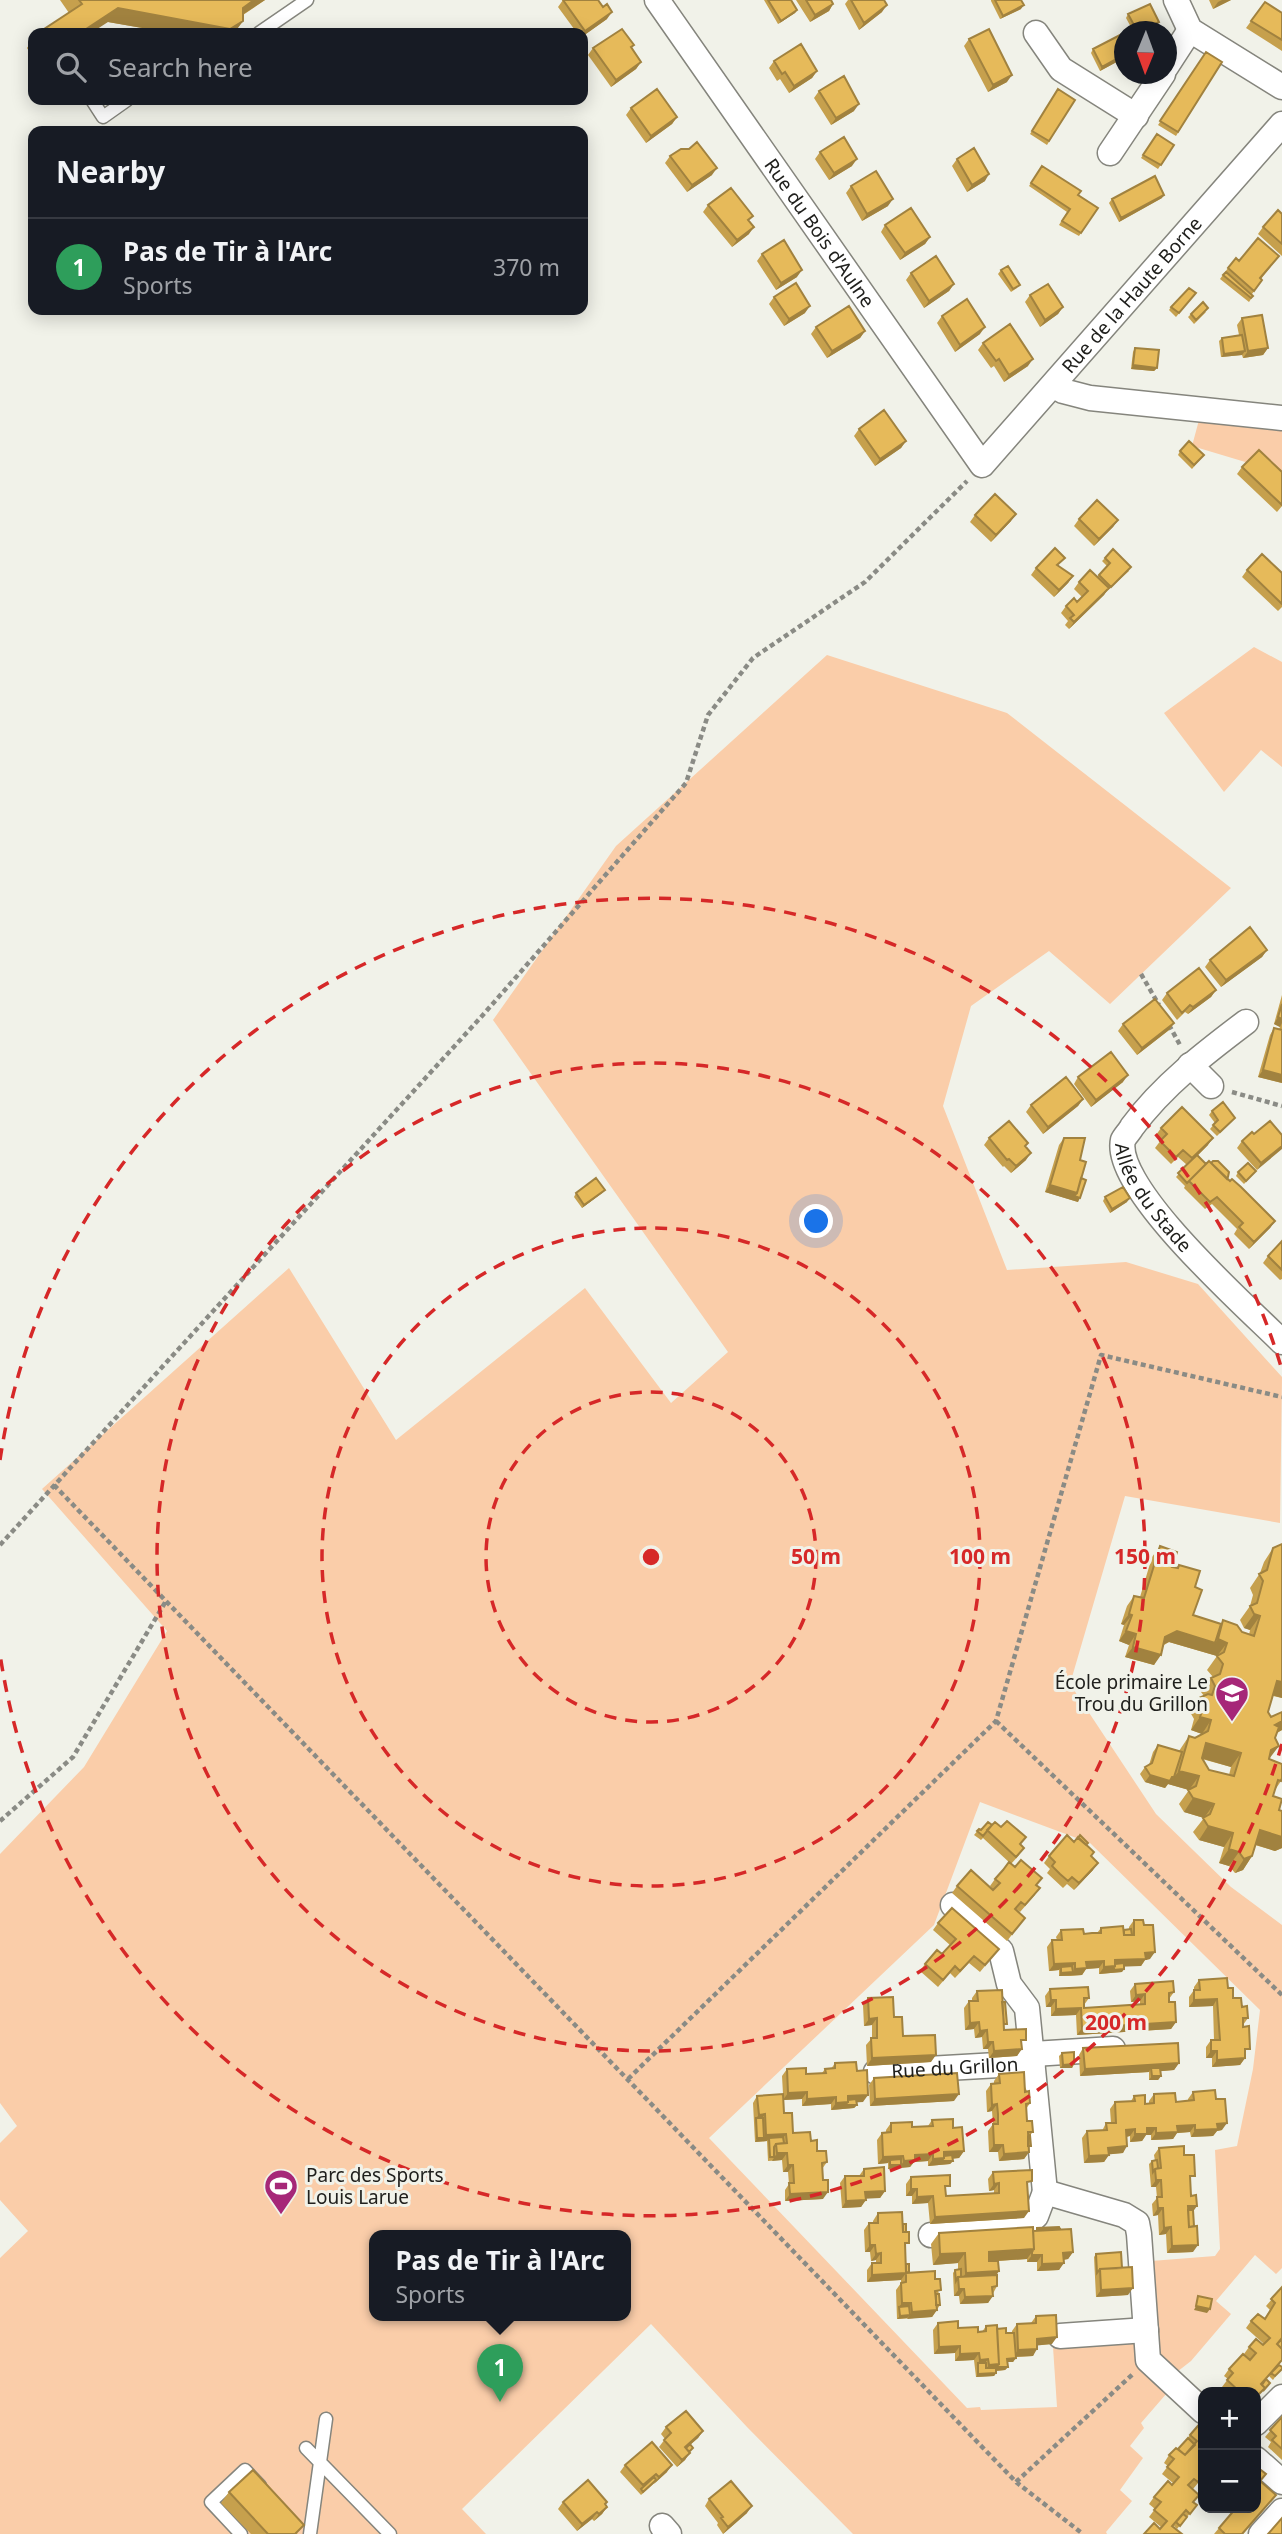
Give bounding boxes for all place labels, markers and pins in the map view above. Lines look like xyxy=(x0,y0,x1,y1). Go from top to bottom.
centre of rings xyxy=(639,1545,663,1569)
place label: École primaire Le Trou du Grillon xyxy=(1055,1669,1208,1717)
school or university icon: École primaire Le Trou du Grillon xyxy=(1213,1674,1251,1723)
place label: Parc des Sports Louis Larue xyxy=(306,2162,444,2210)
sports icon: Parc des Sports Louis Larue xyxy=(262,2167,300,2216)
pin: 1 xyxy=(477,2344,523,2402)

